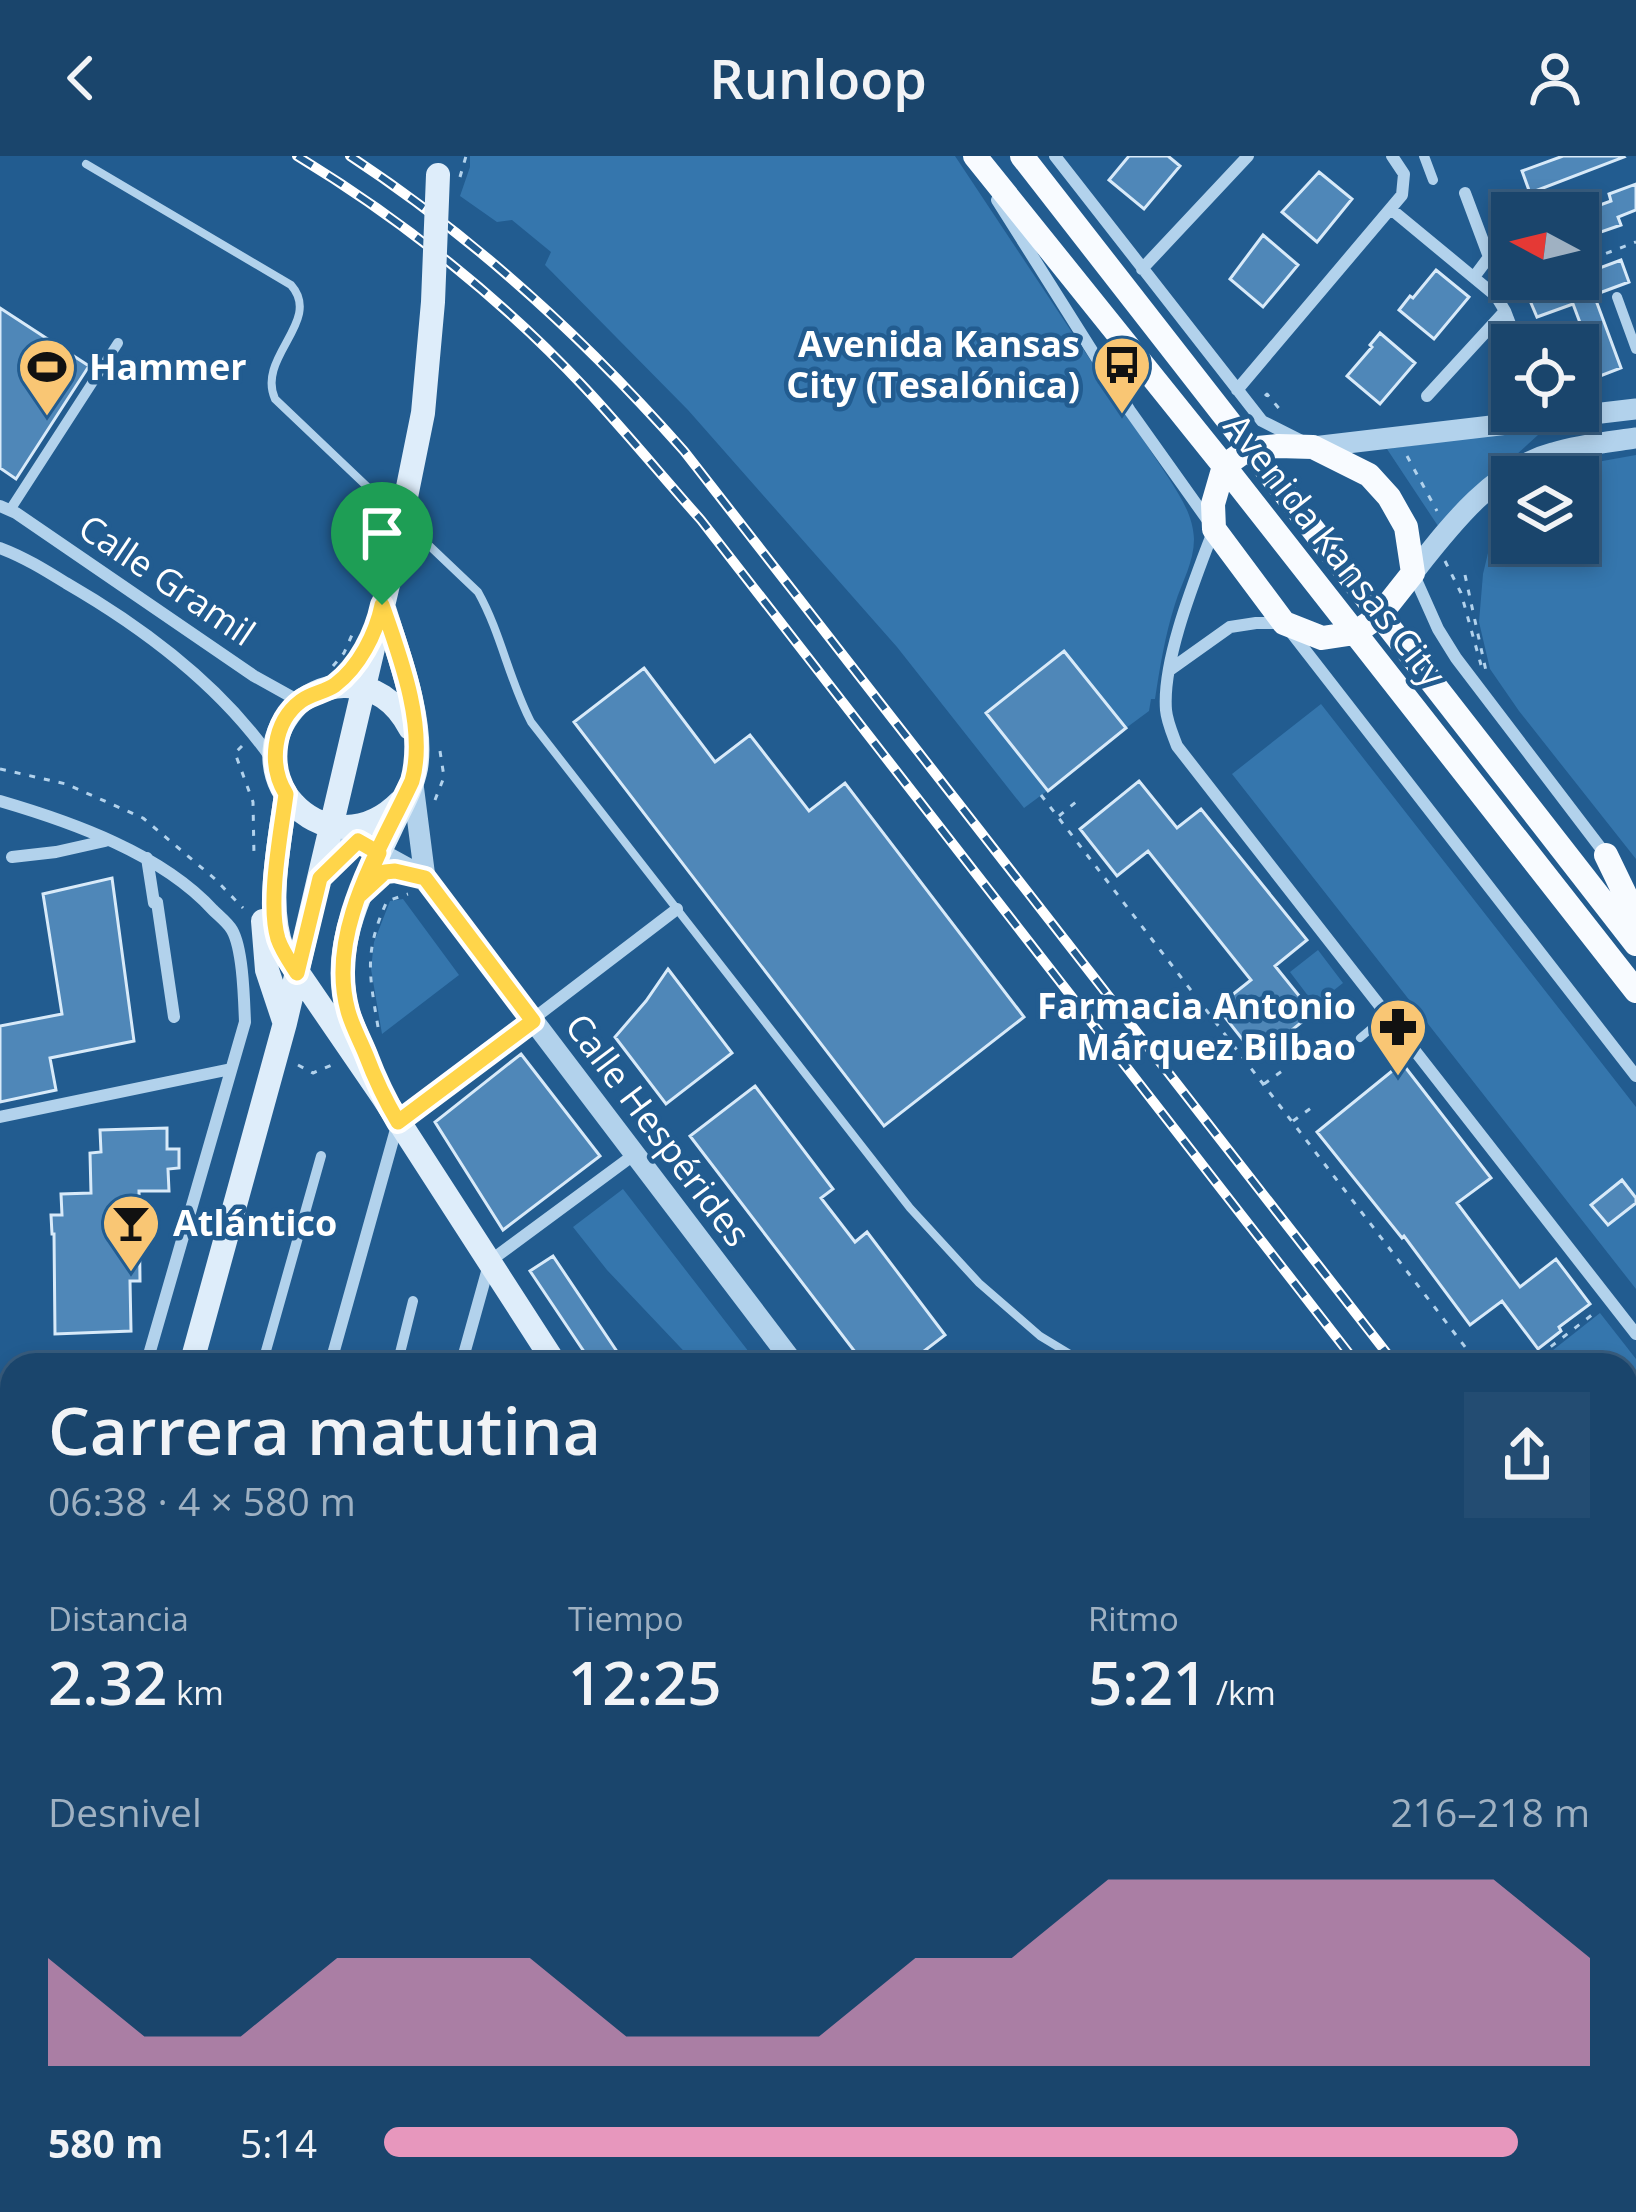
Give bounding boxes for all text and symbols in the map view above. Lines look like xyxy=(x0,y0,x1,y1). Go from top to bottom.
text: Runloop xyxy=(709,41,927,115)
icon: back xyxy=(48,45,114,111)
icon: person xyxy=(1522,45,1588,111)
north arrow xyxy=(1491,192,1599,300)
map controls xyxy=(1491,192,1599,564)
place label: Avenida Kansas City (Tesalónica) xyxy=(786,319,1080,409)
button: locate xyxy=(1491,324,1599,432)
bus stop icon: Avenida Kansas City (Tesalónica) xyxy=(1091,334,1153,416)
sports icon: Hammer xyxy=(16,336,78,418)
place label: Hammer xyxy=(89,342,247,391)
street label: Avenida Kansas City xyxy=(1213,403,1458,697)
button: layers xyxy=(1491,456,1599,564)
pin xyxy=(331,482,433,605)
icon: arrive xyxy=(349,500,415,566)
street label: Calle Gramil xyxy=(70,503,265,657)
place label: Farmacia Antonio Márquez Bilbao xyxy=(1037,981,1356,1071)
pharmacy icon: Farmacia Antonio Márquez Bilbao xyxy=(1367,996,1429,1078)
street label: Calle Hespérides xyxy=(555,1003,762,1256)
bar icon: Atlántico xyxy=(100,1192,162,1274)
place label: Atlántico xyxy=(173,1198,337,1247)
text: Carrera matutina xyxy=(48,1384,601,1474)
button: share xyxy=(1464,1392,1590,1518)
text: 06:38 · 4 × 580 m xyxy=(48,1474,356,1527)
text: Distancia xyxy=(48,1596,189,1641)
text: Tiempo xyxy=(568,1596,684,1641)
text: Ritmo xyxy=(1088,1596,1179,1641)
text: 2.32 xyxy=(48,1641,167,1723)
text: 12:25 xyxy=(568,1641,722,1723)
text: 5:21 xyxy=(1088,1641,1207,1723)
text: km xyxy=(167,1670,224,1715)
text: /km xyxy=(1207,1670,1276,1715)
text: Desnivel xyxy=(48,1785,202,1838)
text: 216–218 m xyxy=(1390,1785,1590,1838)
text: 580 m xyxy=(48,2116,163,2169)
text: 5:14 xyxy=(240,2116,317,2169)

